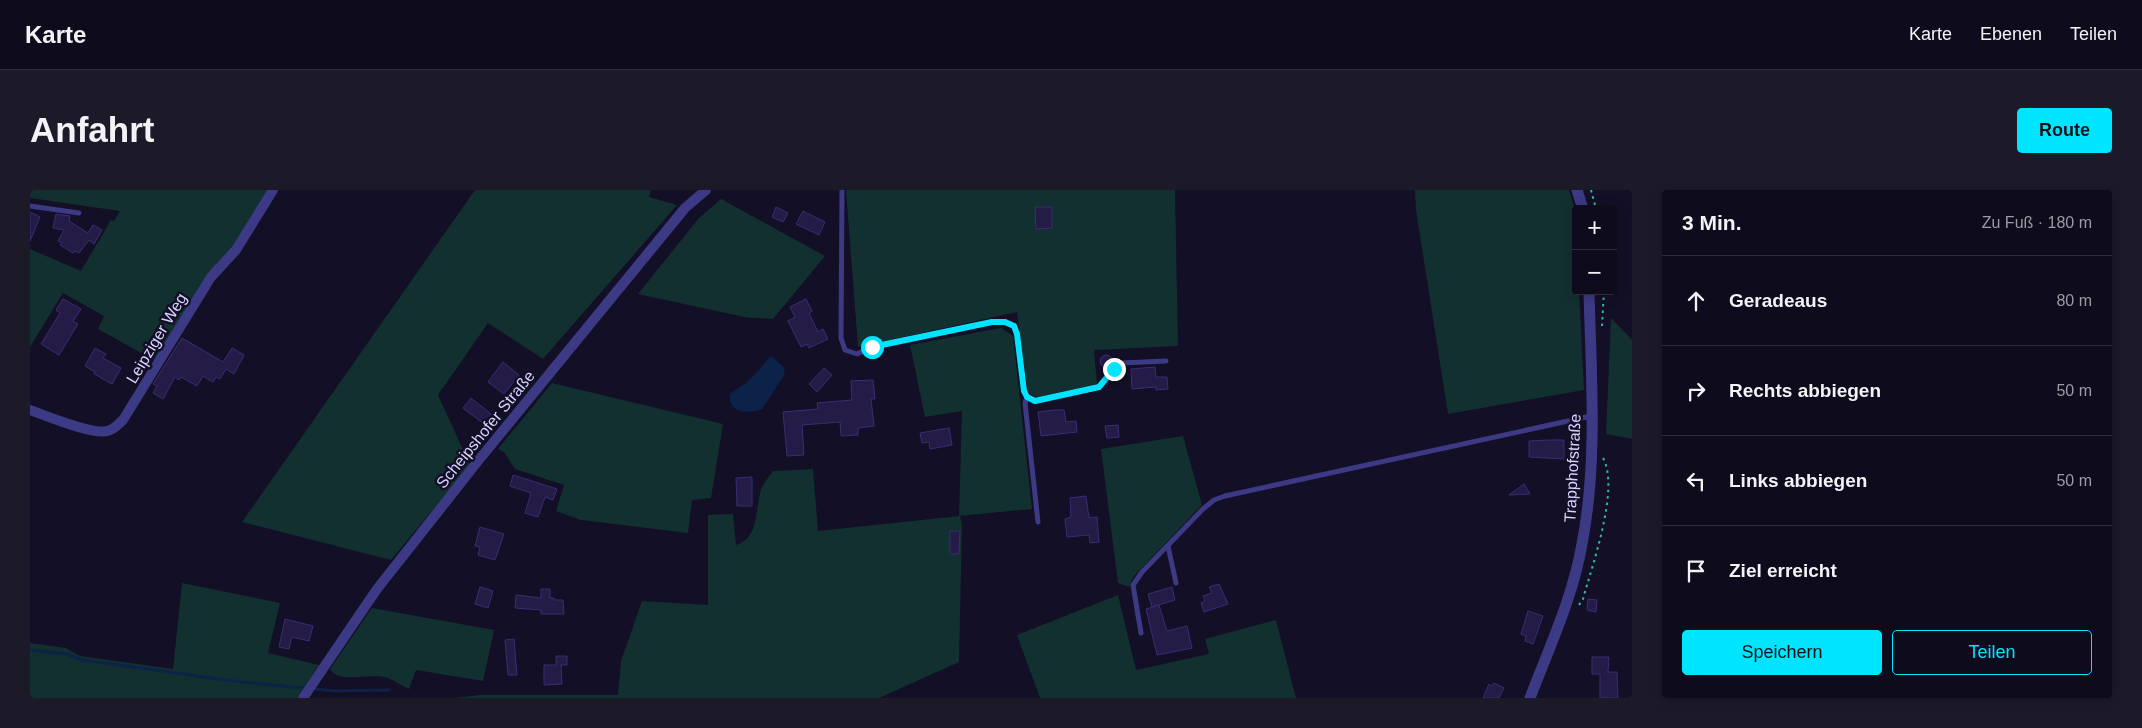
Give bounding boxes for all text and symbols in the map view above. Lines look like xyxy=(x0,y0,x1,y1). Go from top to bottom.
text: Karte xyxy=(25,21,86,48)
text: Karte xyxy=(1909,24,1952,44)
text: Ebenen xyxy=(1980,24,2042,44)
text: Teilen xyxy=(2070,24,2117,44)
button: Route xyxy=(2017,108,2112,153)
text: Anfahrt xyxy=(30,110,154,149)
map controls xyxy=(1572,205,1617,295)
button: + xyxy=(1572,205,1617,250)
text: 3 Min. xyxy=(1682,211,1742,234)
text: Zu Fuß · 180 m xyxy=(1982,214,2092,231)
button: − xyxy=(1572,250,1617,295)
icon: ahead xyxy=(1682,287,1710,315)
street label: Leipziger Weg xyxy=(123,290,190,386)
text: Geradeaus xyxy=(1729,290,1827,311)
text: 80 m xyxy=(2056,292,2092,309)
route start xyxy=(861,336,884,359)
route end xyxy=(1103,358,1126,381)
street label: Scheipshofer Straße xyxy=(433,367,538,491)
icon: right xyxy=(1682,377,1710,405)
text: Rechts abbiegen xyxy=(1729,380,1881,401)
text: 50 m xyxy=(2056,382,2092,399)
street label: Trapphofstraße xyxy=(1561,413,1584,523)
icon: left xyxy=(1682,467,1710,495)
text: Links abbiegen xyxy=(1729,470,1867,491)
text: 50 m xyxy=(2056,472,2092,489)
icon: arrive xyxy=(1682,557,1710,585)
text: Ziel erreicht xyxy=(1729,560,1837,581)
button: Speichern xyxy=(1682,630,1882,675)
button: Teilen xyxy=(1892,630,2092,675)

